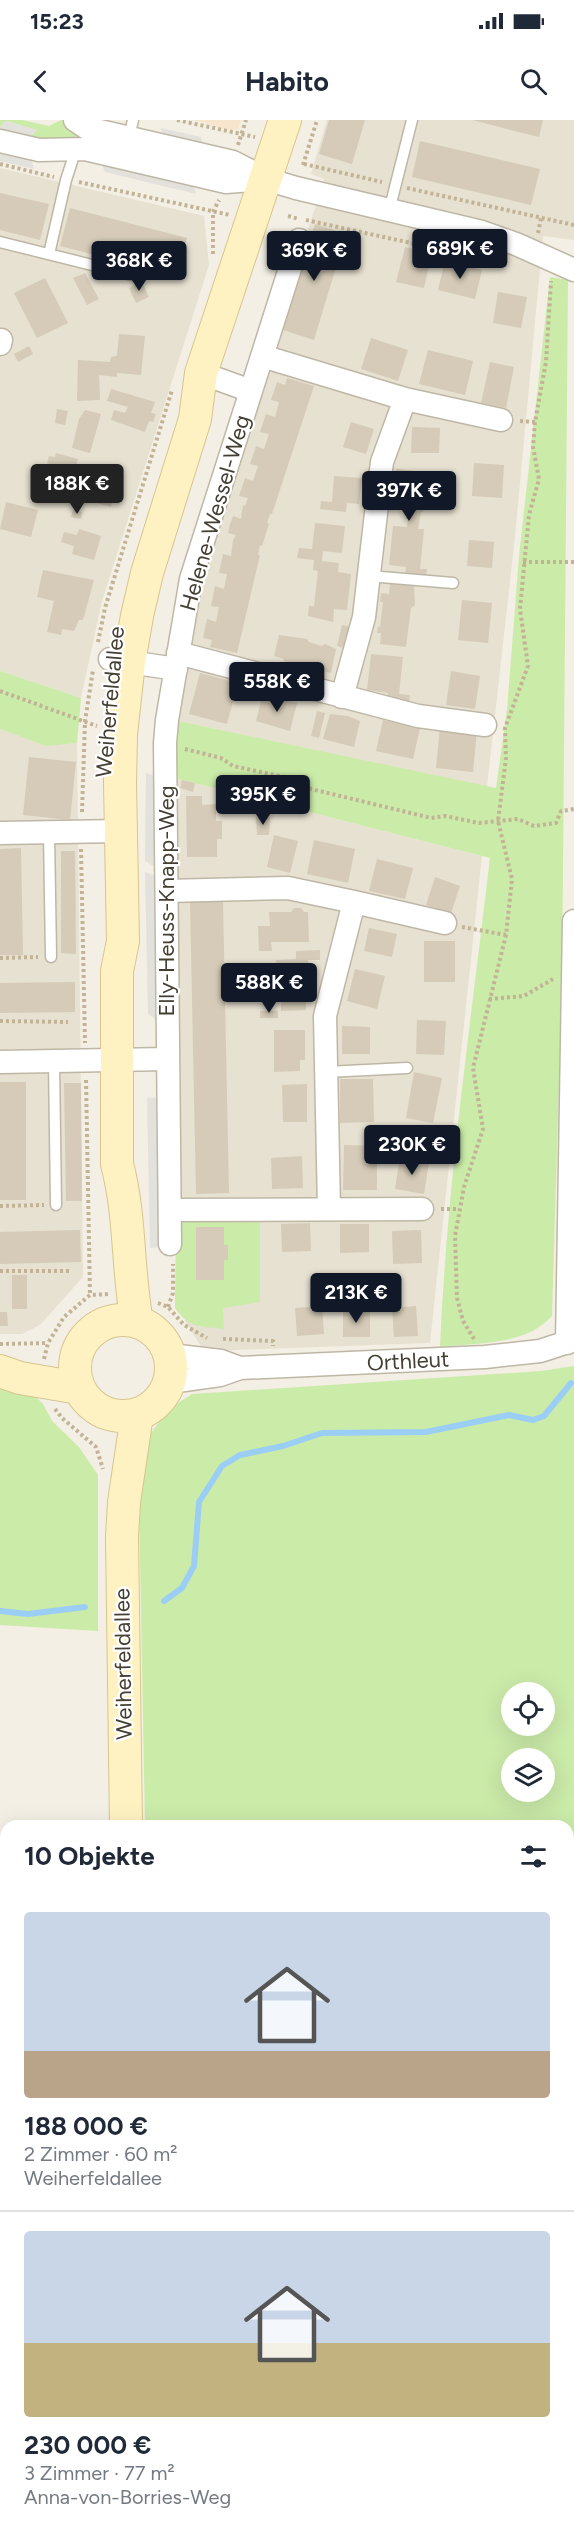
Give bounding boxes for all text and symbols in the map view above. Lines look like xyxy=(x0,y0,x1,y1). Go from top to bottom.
text: 15:23 xyxy=(30,8,84,35)
icon: back xyxy=(24,65,57,98)
text: Habito xyxy=(245,65,329,98)
icon: search xyxy=(517,65,550,98)
pin: 689K € xyxy=(411,229,509,280)
pin: 369K € xyxy=(265,231,363,282)
text: 689K € xyxy=(426,236,494,260)
text: 369K € xyxy=(281,238,347,262)
pin: 368K € xyxy=(90,241,188,292)
text: 368K € xyxy=(106,248,172,272)
street label: Helene-Wessel-Weg xyxy=(174,412,256,614)
pin: 188K € xyxy=(28,464,126,515)
text: 188K € xyxy=(45,471,109,495)
pin: 397K € xyxy=(360,471,458,522)
text: 397K € xyxy=(376,478,442,502)
street label: Weiherfeldallee xyxy=(90,625,130,779)
pin: 558K € xyxy=(228,662,326,713)
text: 558K € xyxy=(243,669,311,693)
pin: 395K € xyxy=(214,775,312,826)
text: 395K € xyxy=(230,782,296,806)
street label: Elly-Heuss-Knapp-Weg xyxy=(153,785,180,1017)
pin: 588K € xyxy=(220,963,318,1014)
text: 588K € xyxy=(235,970,303,994)
pin: 230K € xyxy=(363,1125,461,1176)
text: 230K € xyxy=(378,1132,446,1156)
pin: 213K € xyxy=(307,1273,405,1324)
text: 213K € xyxy=(324,1280,388,1304)
street label: Orthleut xyxy=(366,1345,450,1377)
street label: Weiherfeldallee xyxy=(108,1588,138,1740)
map controls xyxy=(501,1682,555,1802)
button: locate xyxy=(501,1682,555,1736)
button: layers xyxy=(501,1748,555,1802)
text: 10 Objekte xyxy=(24,1840,155,1872)
icon: filters xyxy=(517,1840,550,1873)
icon: home xyxy=(233,1951,341,2059)
text: 188 000 € xyxy=(24,2110,148,2142)
text: 2 Zimmer · 60 m² xyxy=(24,2142,178,2166)
text: Weiherfeldallee xyxy=(24,2166,162,2190)
icon: home xyxy=(233,2270,341,2378)
text: 230 000 € xyxy=(24,2429,151,2461)
text: 3 Zimmer · 77 m² xyxy=(24,2461,175,2485)
text: Anna-von-Borries-Weg xyxy=(24,2485,231,2509)

